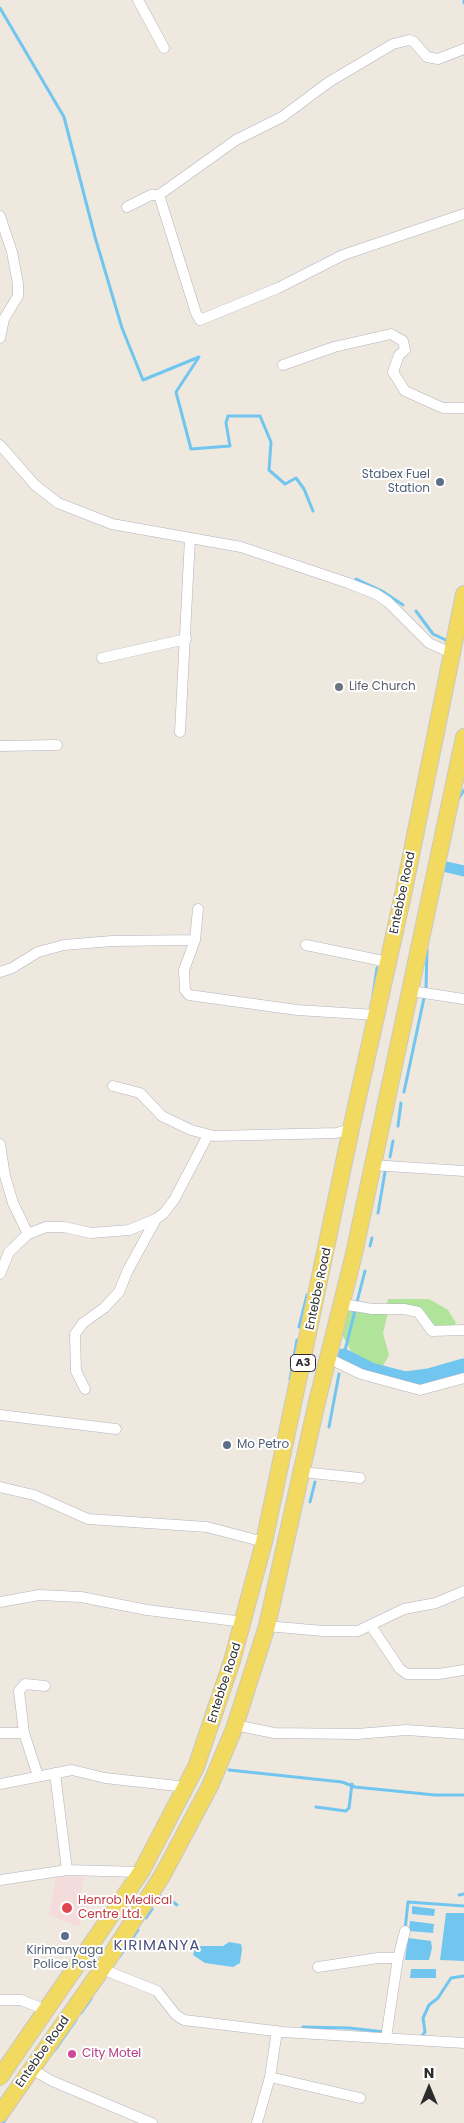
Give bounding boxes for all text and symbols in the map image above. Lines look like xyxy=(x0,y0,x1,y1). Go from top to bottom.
place label: Stabex Fuel Station xyxy=(362,468,430,496)
marker: Stabex Fuel Station xyxy=(434,476,446,488)
place label: Life Church xyxy=(349,680,416,694)
marker: Life Church xyxy=(333,681,345,693)
street label: Entebbe Road xyxy=(387,851,419,935)
street label: Entebbe Road xyxy=(303,1247,335,1331)
road number: A3 xyxy=(290,1355,316,1372)
place label: Mo Petro xyxy=(237,1438,289,1452)
marker: Mo Petro xyxy=(221,1439,233,1451)
street label: Entebbe Road xyxy=(205,1641,245,1725)
place label: Henrob Medical Centre Ltd. xyxy=(78,1894,172,1922)
marker: Henrob Medical Centre Ltd. xyxy=(60,1901,74,1915)
marker: Kirimanyaga Police Post xyxy=(59,1930,71,1942)
district label: KIRIMANYA xyxy=(112,1937,202,1955)
place label: Kirimanyaga Police Post xyxy=(27,1944,103,1972)
street label: Entebbe Road xyxy=(13,2014,73,2090)
place label: City Motel xyxy=(82,2047,141,2061)
marker: City Motel xyxy=(66,2048,78,2060)
north arrow xyxy=(404,2063,454,2113)
text: N xyxy=(424,2063,434,2083)

